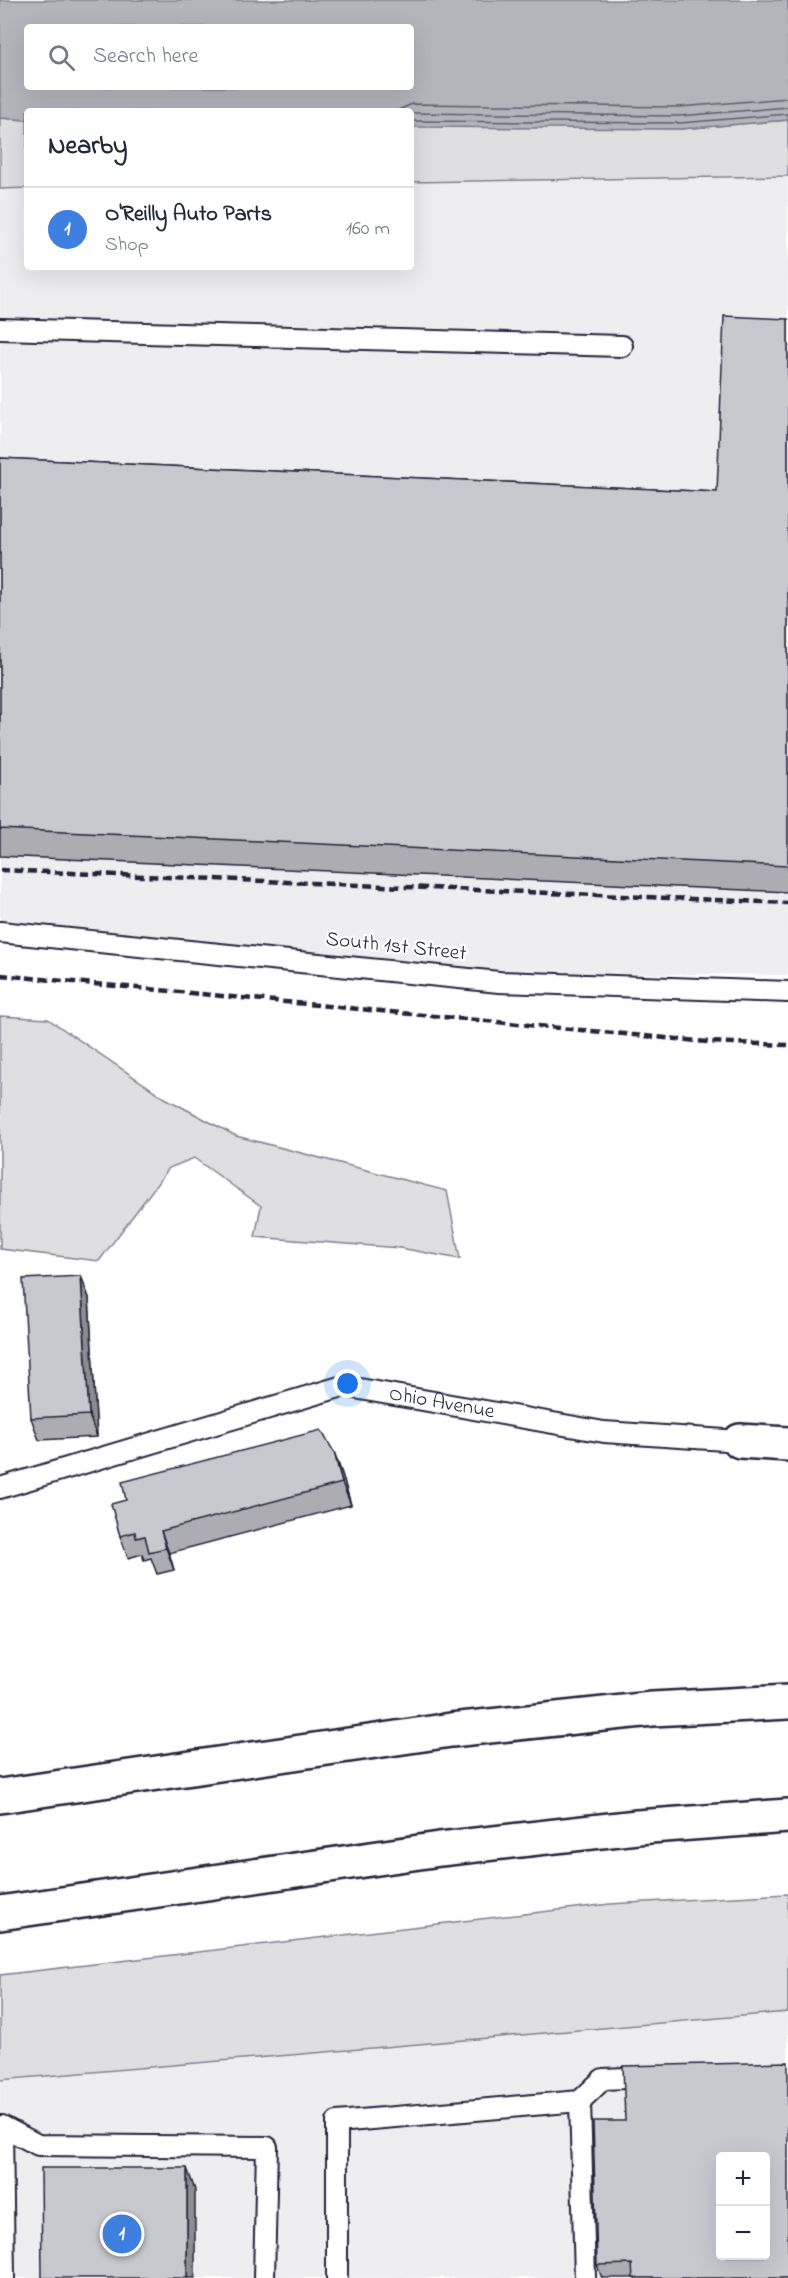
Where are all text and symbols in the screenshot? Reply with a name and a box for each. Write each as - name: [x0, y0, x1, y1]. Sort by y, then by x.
- search box: [24, 24, 414, 90]
- icon: search: [45, 41, 78, 74]
- text: Search here: [93, 41, 198, 73]
- text: Nearby: [48, 128, 127, 166]
- text: O'Reilly Auto Parts: [105, 199, 272, 231]
- text: 1: [64, 215, 71, 244]
- text: 160 m: [346, 215, 390, 244]
- text: Shop: [105, 231, 149, 260]
- street label: South 1st Street: [324, 925, 468, 969]
- your location: [333, 1369, 362, 1398]
- street label: Ohio Avenue: [387, 1379, 497, 1428]
- map controls: [716, 2152, 770, 2260]
- button: +: [716, 2152, 770, 2206]
- button: −: [716, 2206, 770, 2260]
- pin: 1: [102, 2212, 142, 2256]

